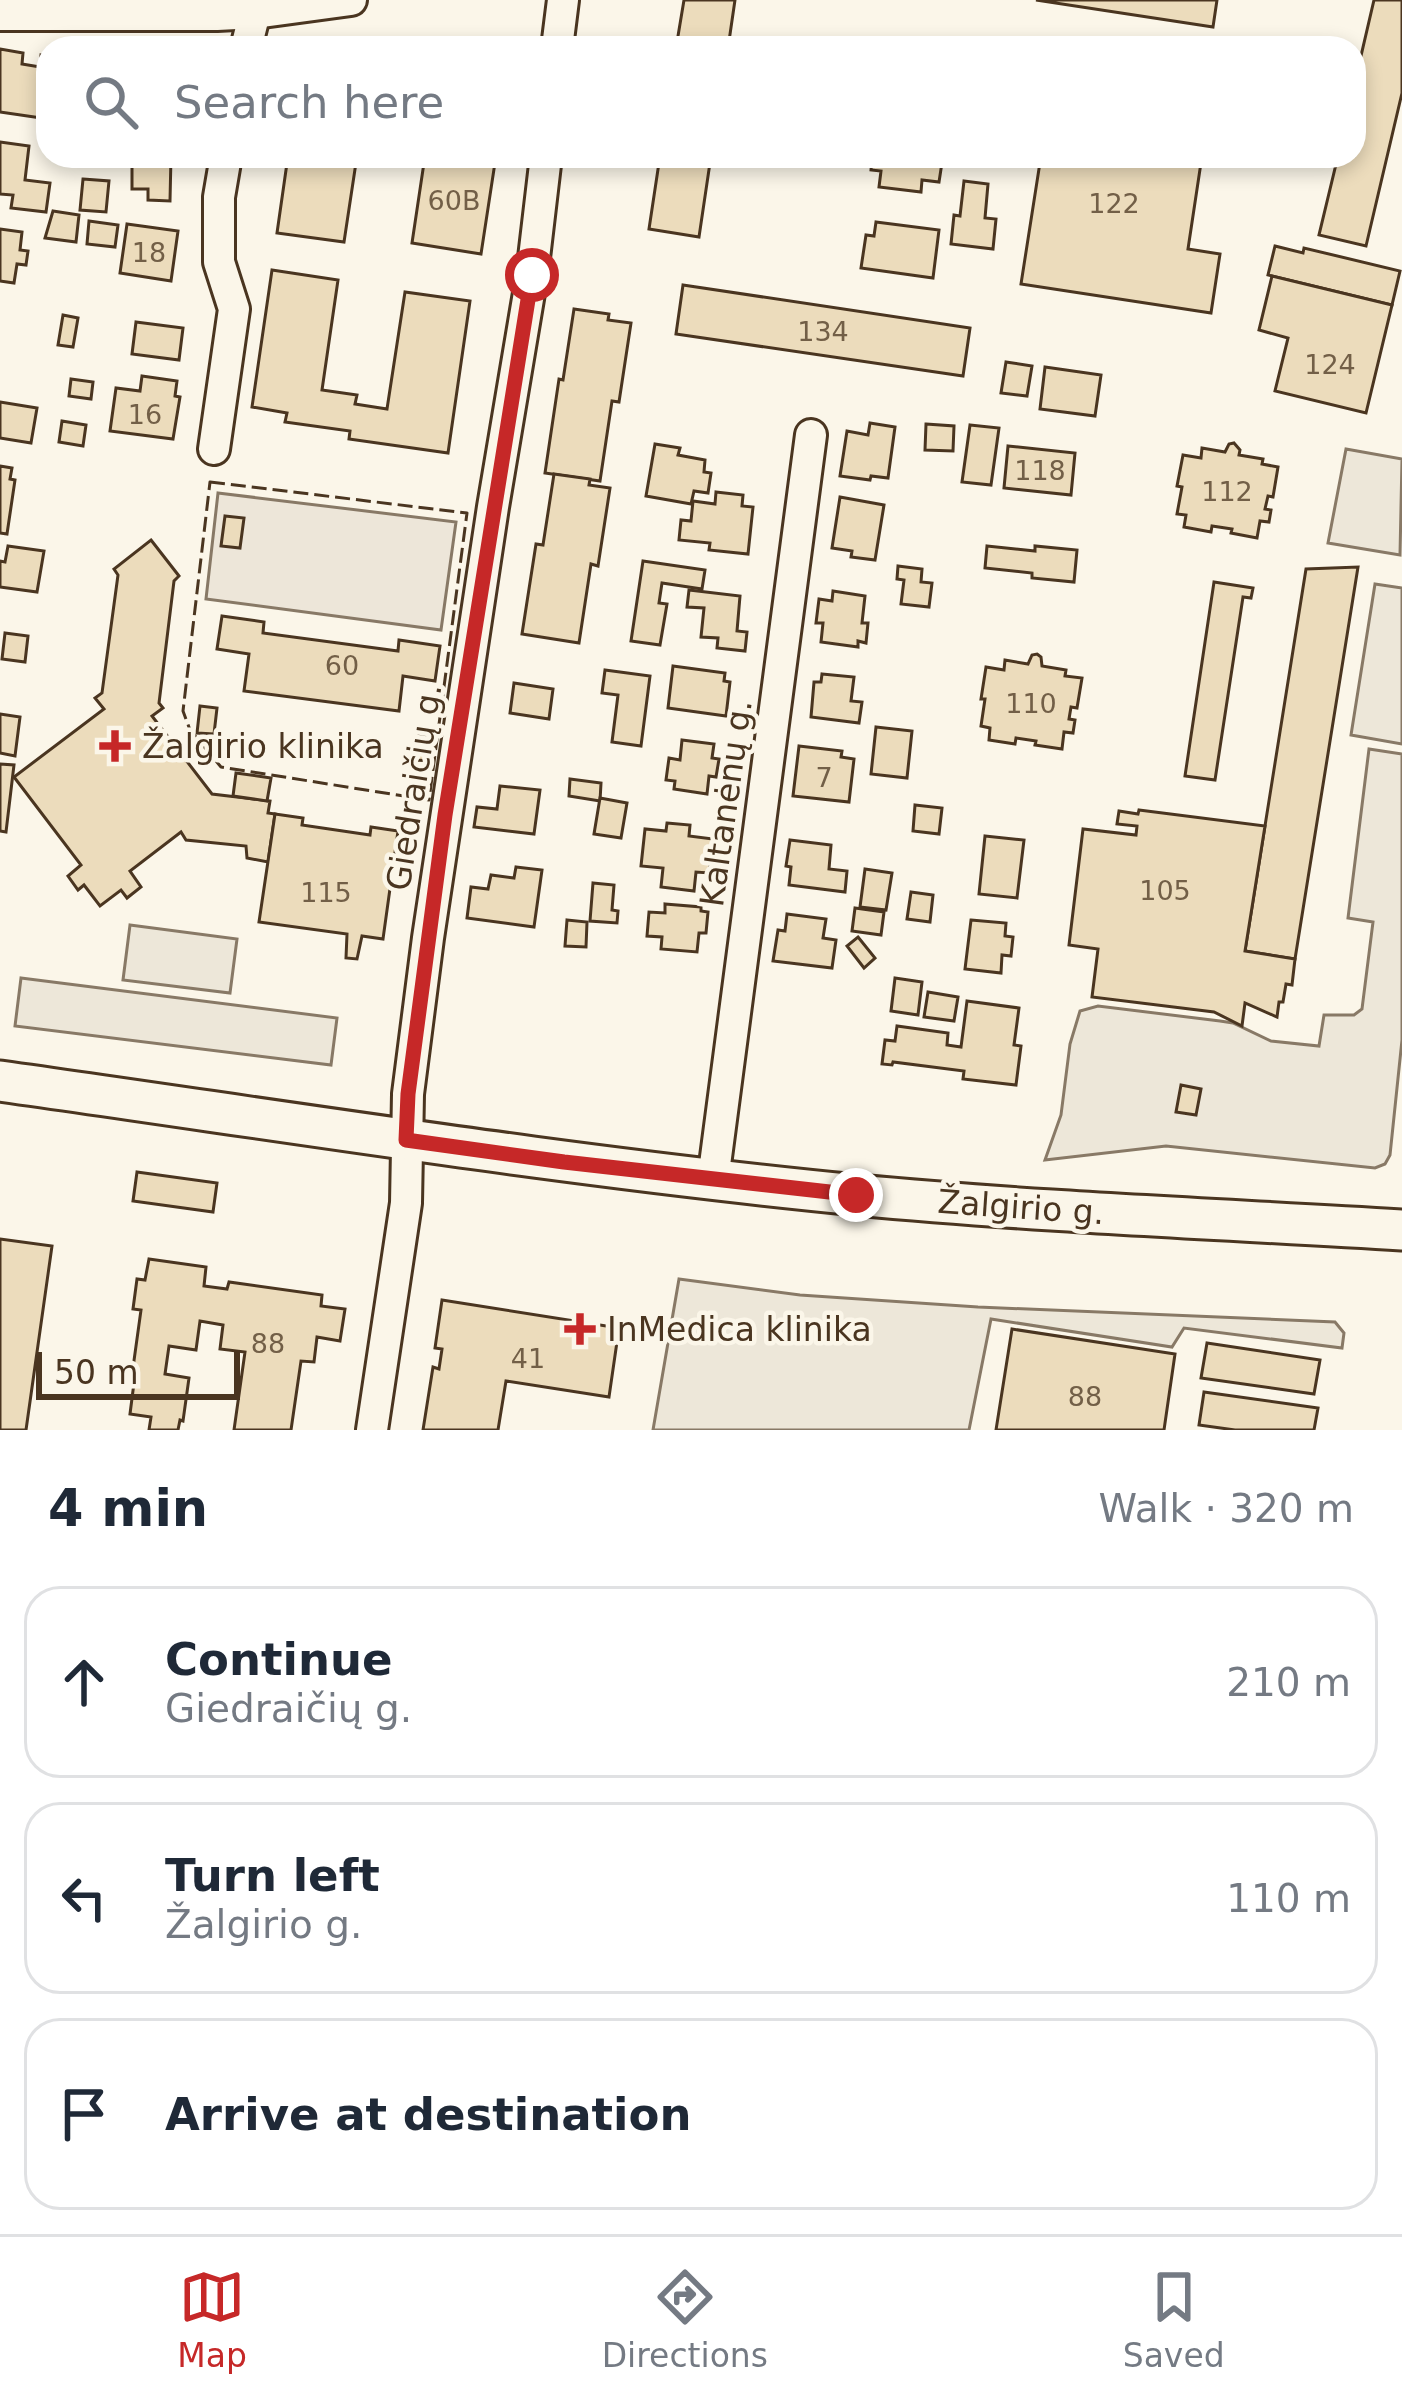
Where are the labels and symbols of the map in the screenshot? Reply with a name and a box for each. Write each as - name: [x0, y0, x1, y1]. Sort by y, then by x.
- house number: 60B: [428, 185, 480, 216]
- house number: 122: [1088, 188, 1140, 219]
- house number: 18: [132, 237, 166, 268]
- route start: [505, 248, 559, 302]
- house number: 134: [797, 316, 849, 347]
- house number: 124: [1304, 349, 1356, 380]
- house number: 16: [128, 399, 162, 430]
- house number: 118: [1014, 455, 1066, 486]
- house number: 112: [1201, 476, 1253, 507]
- house number: 60: [325, 650, 359, 681]
- street label: Giedraičių g.: [378, 681, 450, 893]
- house number: 110: [1005, 688, 1057, 719]
- street label: Kaltanėnų g.: [692, 697, 760, 909]
- place label: Žalgirio klinika: [142, 726, 384, 766]
- marker: Žalgirio klinika: [99, 730, 131, 762]
- house number: 7: [815, 762, 833, 793]
- house number: 105: [1139, 875, 1191, 906]
- house number: 115: [300, 877, 352, 908]
- route end: [829, 1168, 883, 1222]
- street label: Žalgirio g.: [936, 1181, 1106, 1232]
- place label: InMedica klinika: [607, 1310, 872, 1349]
- marker: InMedica klinika: [564, 1313, 596, 1345]
- house number: 88: [251, 1328, 285, 1359]
- house number: 41: [511, 1343, 545, 1374]
- scale bar: [36, 1346, 240, 1399]
- house number: 88: [1068, 1381, 1102, 1412]

